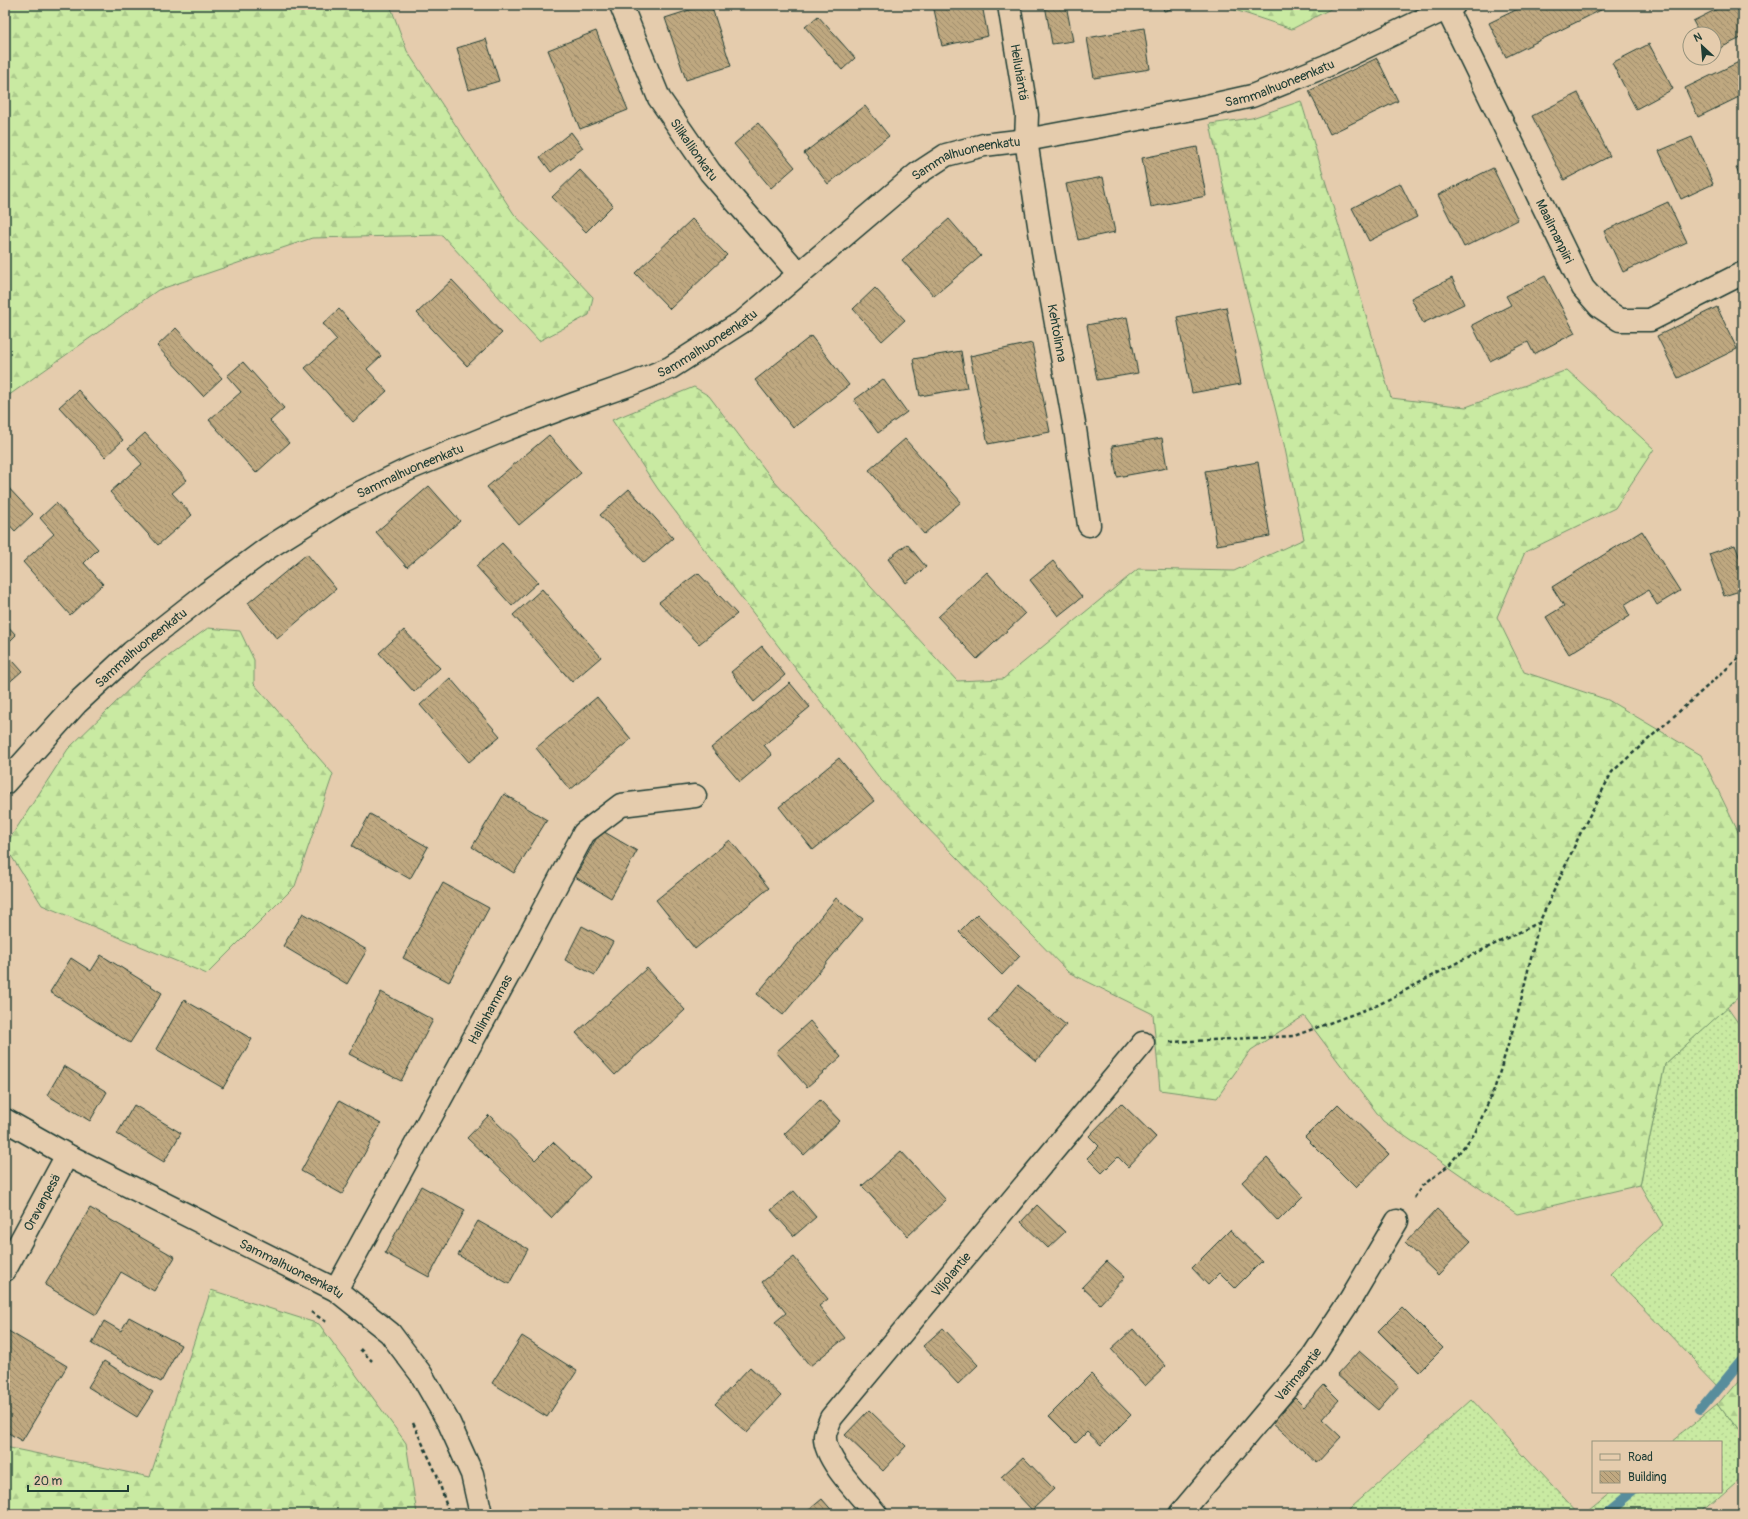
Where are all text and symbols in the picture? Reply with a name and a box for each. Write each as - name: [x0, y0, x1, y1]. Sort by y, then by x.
- north arrow: [1682, 26, 1722, 66]
- text: N: [1692, 30, 1705, 45]
- street label: Heiluhäntä: [1006, 43, 1032, 102]
- street label: Sammalhuoneenkatu: [1224, 56, 1337, 111]
- street label: Silikallionkatu: [667, 116, 721, 185]
- street label: Sammalhuoneenkatu: [909, 134, 1021, 184]
- street label: Maailmanpiiri: [1532, 197, 1577, 266]
- street label: Kehtolinna: [1044, 303, 1070, 363]
- street label: Sammalhuoneenkatu: [655, 306, 761, 381]
- street label: Sammalhuoneenkatu: [354, 441, 466, 502]
- street label: Sammalhuoneenkatu: [92, 605, 190, 692]
- street label: Hallinhammas: [465, 972, 516, 1047]
- street label: Oravanpesä: [21, 1171, 64, 1234]
- street label: Sammalhuoneenkatu: [236, 1236, 347, 1302]
- street label: Viljolantie: [928, 1249, 975, 1300]
- street label: Varimaantie: [1272, 1344, 1326, 1405]
- legend: [1592, 1441, 1722, 1493]
- text: Road: [1628, 1450, 1653, 1465]
- scale bar: [28, 1467, 128, 1493]
- text: Building: [1628, 1470, 1667, 1485]
- text: 20 m: [34, 1474, 63, 1489]

